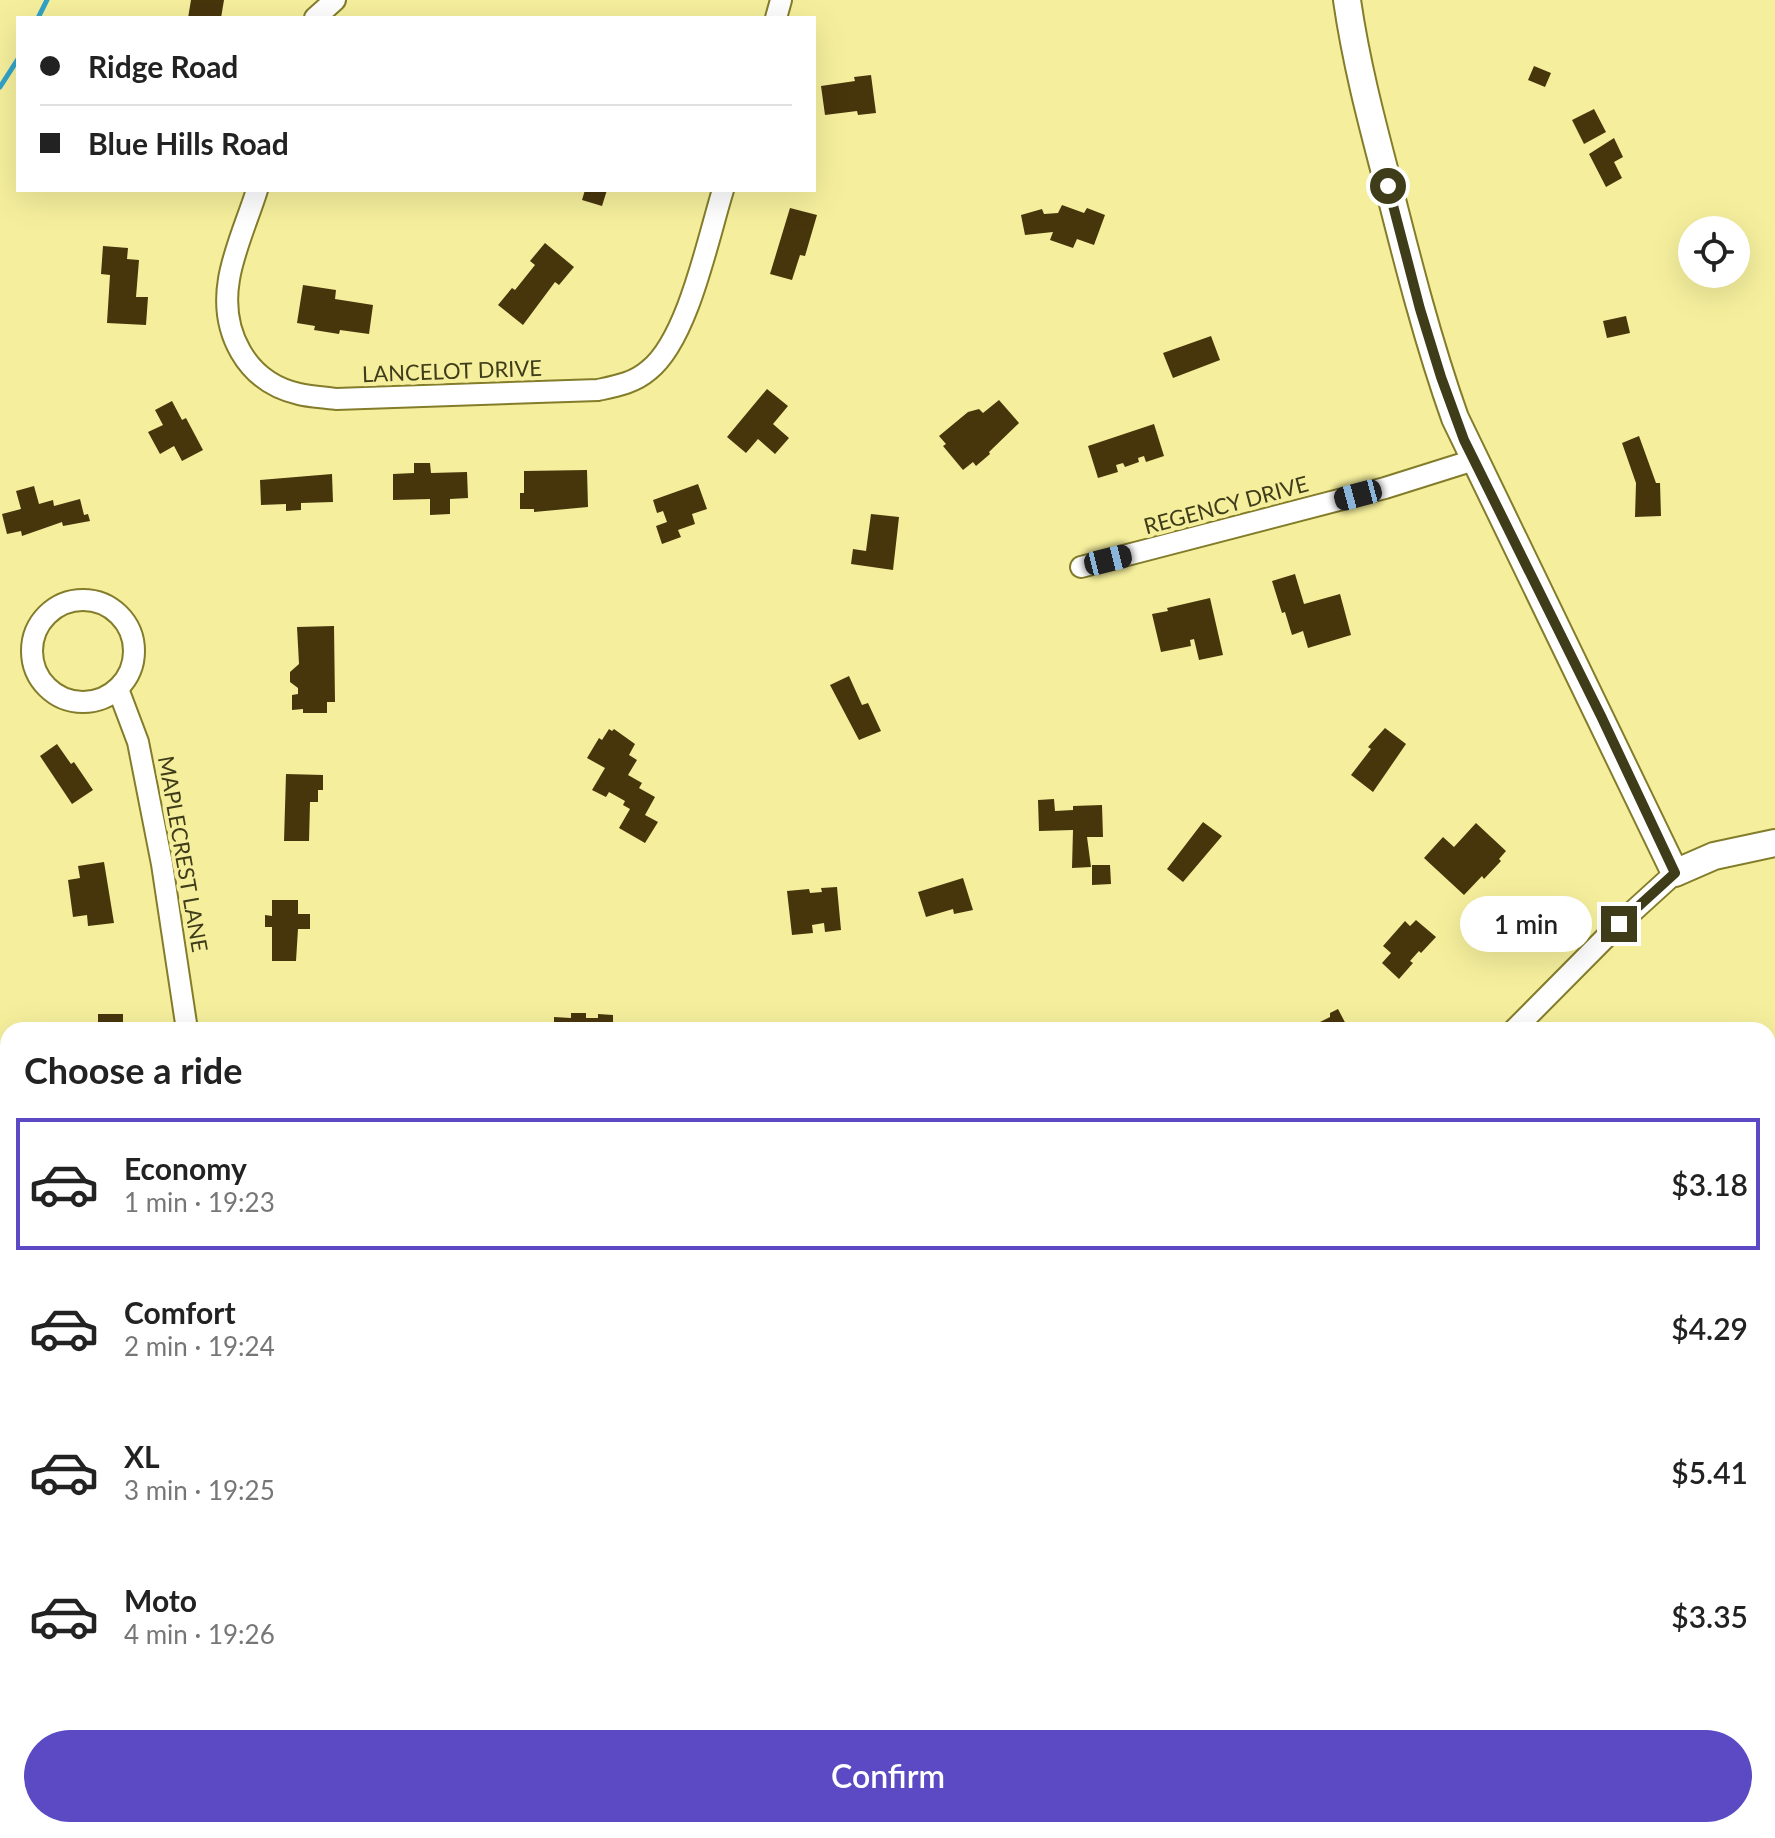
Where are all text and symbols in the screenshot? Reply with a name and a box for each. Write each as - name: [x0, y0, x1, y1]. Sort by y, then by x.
- text: Ridge Road: [88, 48, 238, 84]
- text: Blue Hills Road: [88, 125, 289, 161]
- route start: [1370, 168, 1406, 204]
- map controls: [1678, 216, 1750, 288]
- button: locate: [1678, 216, 1750, 288]
- street label: LANCELOT DRIVE: [362, 354, 542, 387]
- street label: REGENCY DRIVE: [1141, 470, 1311, 539]
- car: [1332, 477, 1384, 513]
- car: [1082, 543, 1134, 577]
- street label: MAPLECREST LANE: [153, 754, 214, 954]
- callout: 1 min: [1459, 896, 1591, 952]
- route end: [1601, 906, 1637, 942]
- text: 1 min: [1494, 908, 1558, 940]
- text: Choose a ride: [24, 1048, 243, 1092]
- icon: car: [28, 1148, 100, 1220]
- text: Economy: [124, 1150, 247, 1186]
- text: $3.18: [1671, 1166, 1748, 1202]
- text: 1 min · 19:23: [124, 1186, 275, 1218]
- icon: car: [28, 1292, 100, 1364]
- text: Comfort: [124, 1294, 236, 1330]
- text: $4.29: [1671, 1310, 1748, 1346]
- text: 2 min · 19:24: [124, 1330, 275, 1362]
- icon: car: [28, 1436, 100, 1508]
- text: XL: [124, 1438, 160, 1474]
- text: $5.41: [1671, 1454, 1748, 1490]
- text: 3 min · 19:25: [124, 1474, 275, 1506]
- icon: car: [28, 1580, 100, 1652]
- text: Moto: [124, 1582, 197, 1618]
- text: $3.35: [1671, 1598, 1748, 1634]
- text: 4 min · 19:26: [124, 1618, 275, 1650]
- button: Confirm: [24, 1730, 1752, 1822]

